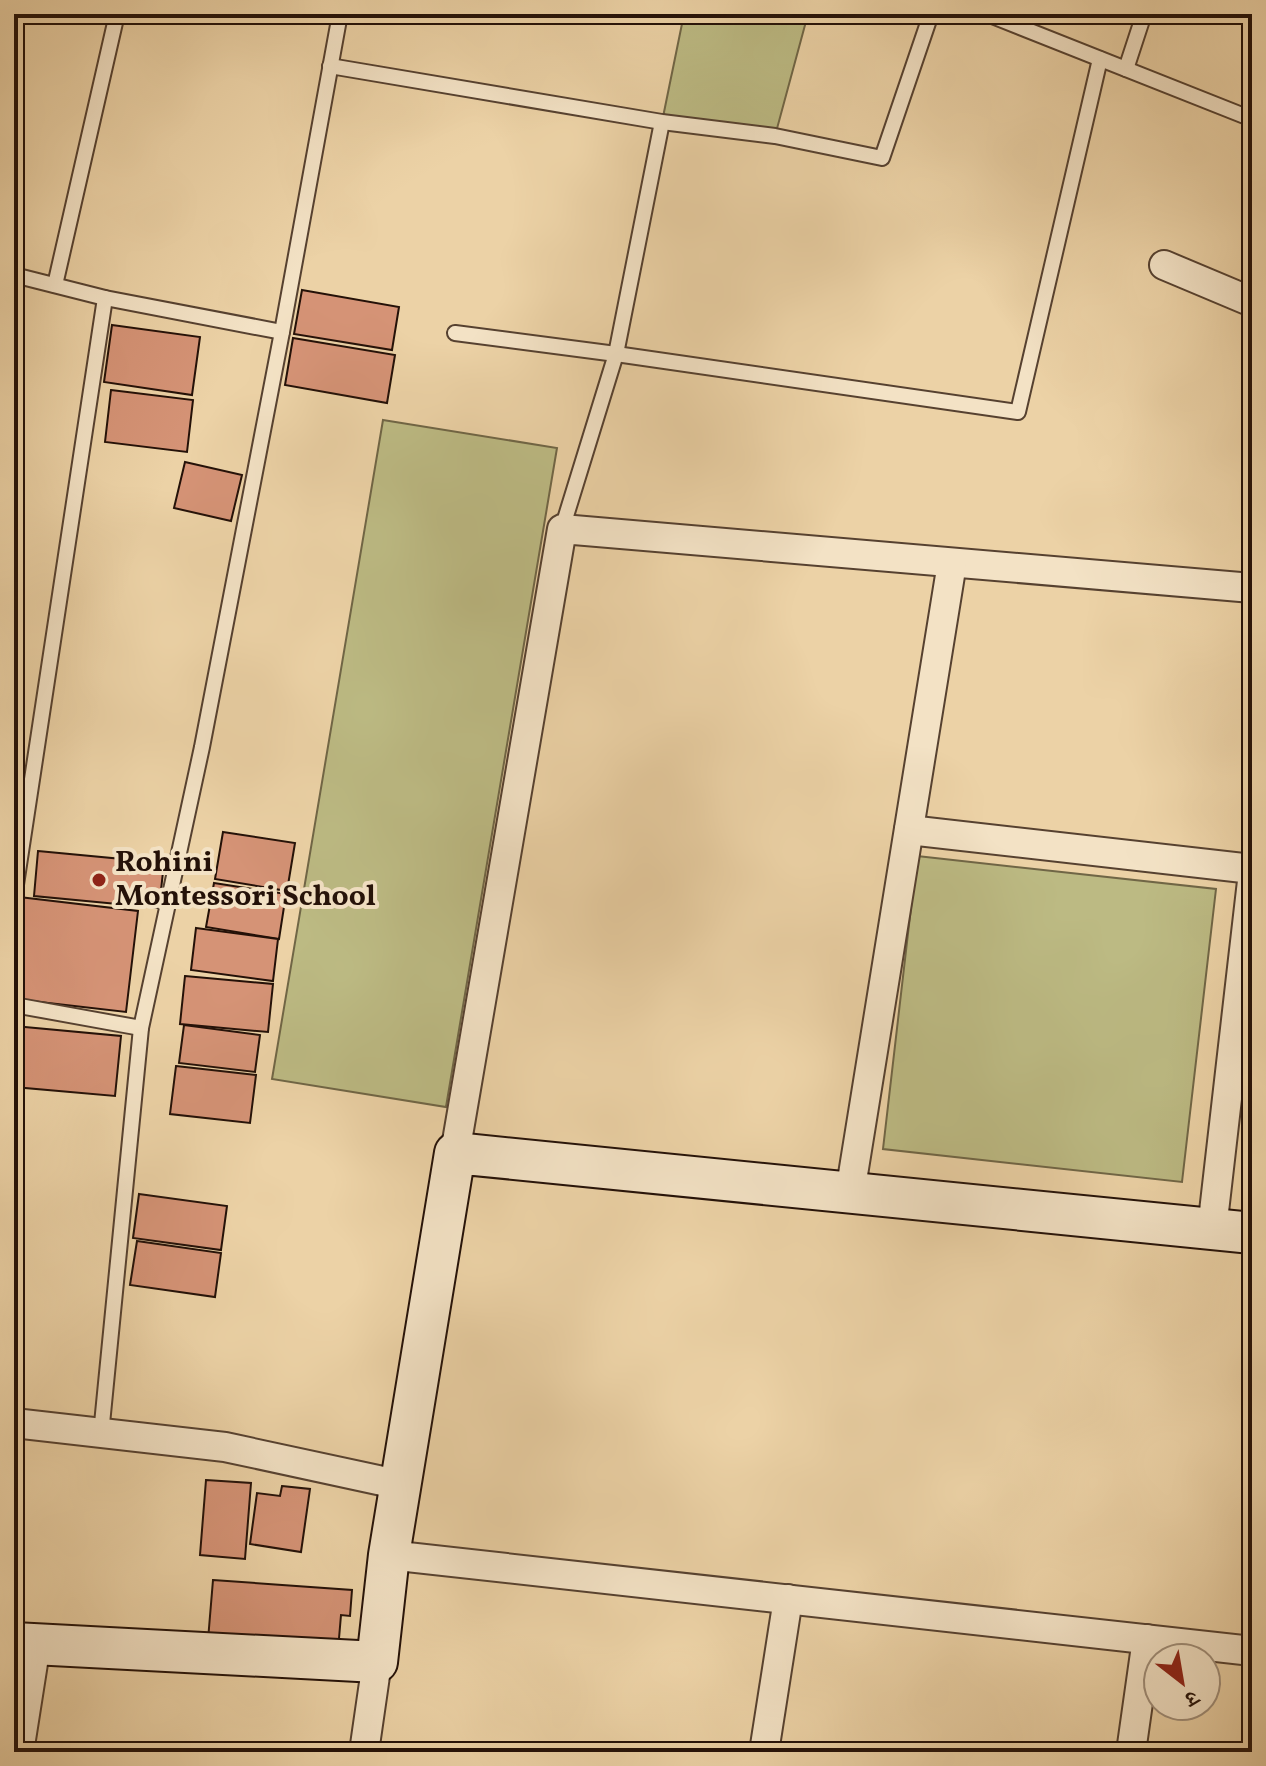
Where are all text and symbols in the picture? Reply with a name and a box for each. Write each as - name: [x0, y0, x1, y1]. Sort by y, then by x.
- place label: Rohini Montessori School: [115, 842, 376, 918]
- marker: Rohini Montessori School: [90, 871, 108, 889]
- north arrow: [1142, 1642, 1222, 1722]
- text: उ: [1177, 1680, 1206, 1714]

